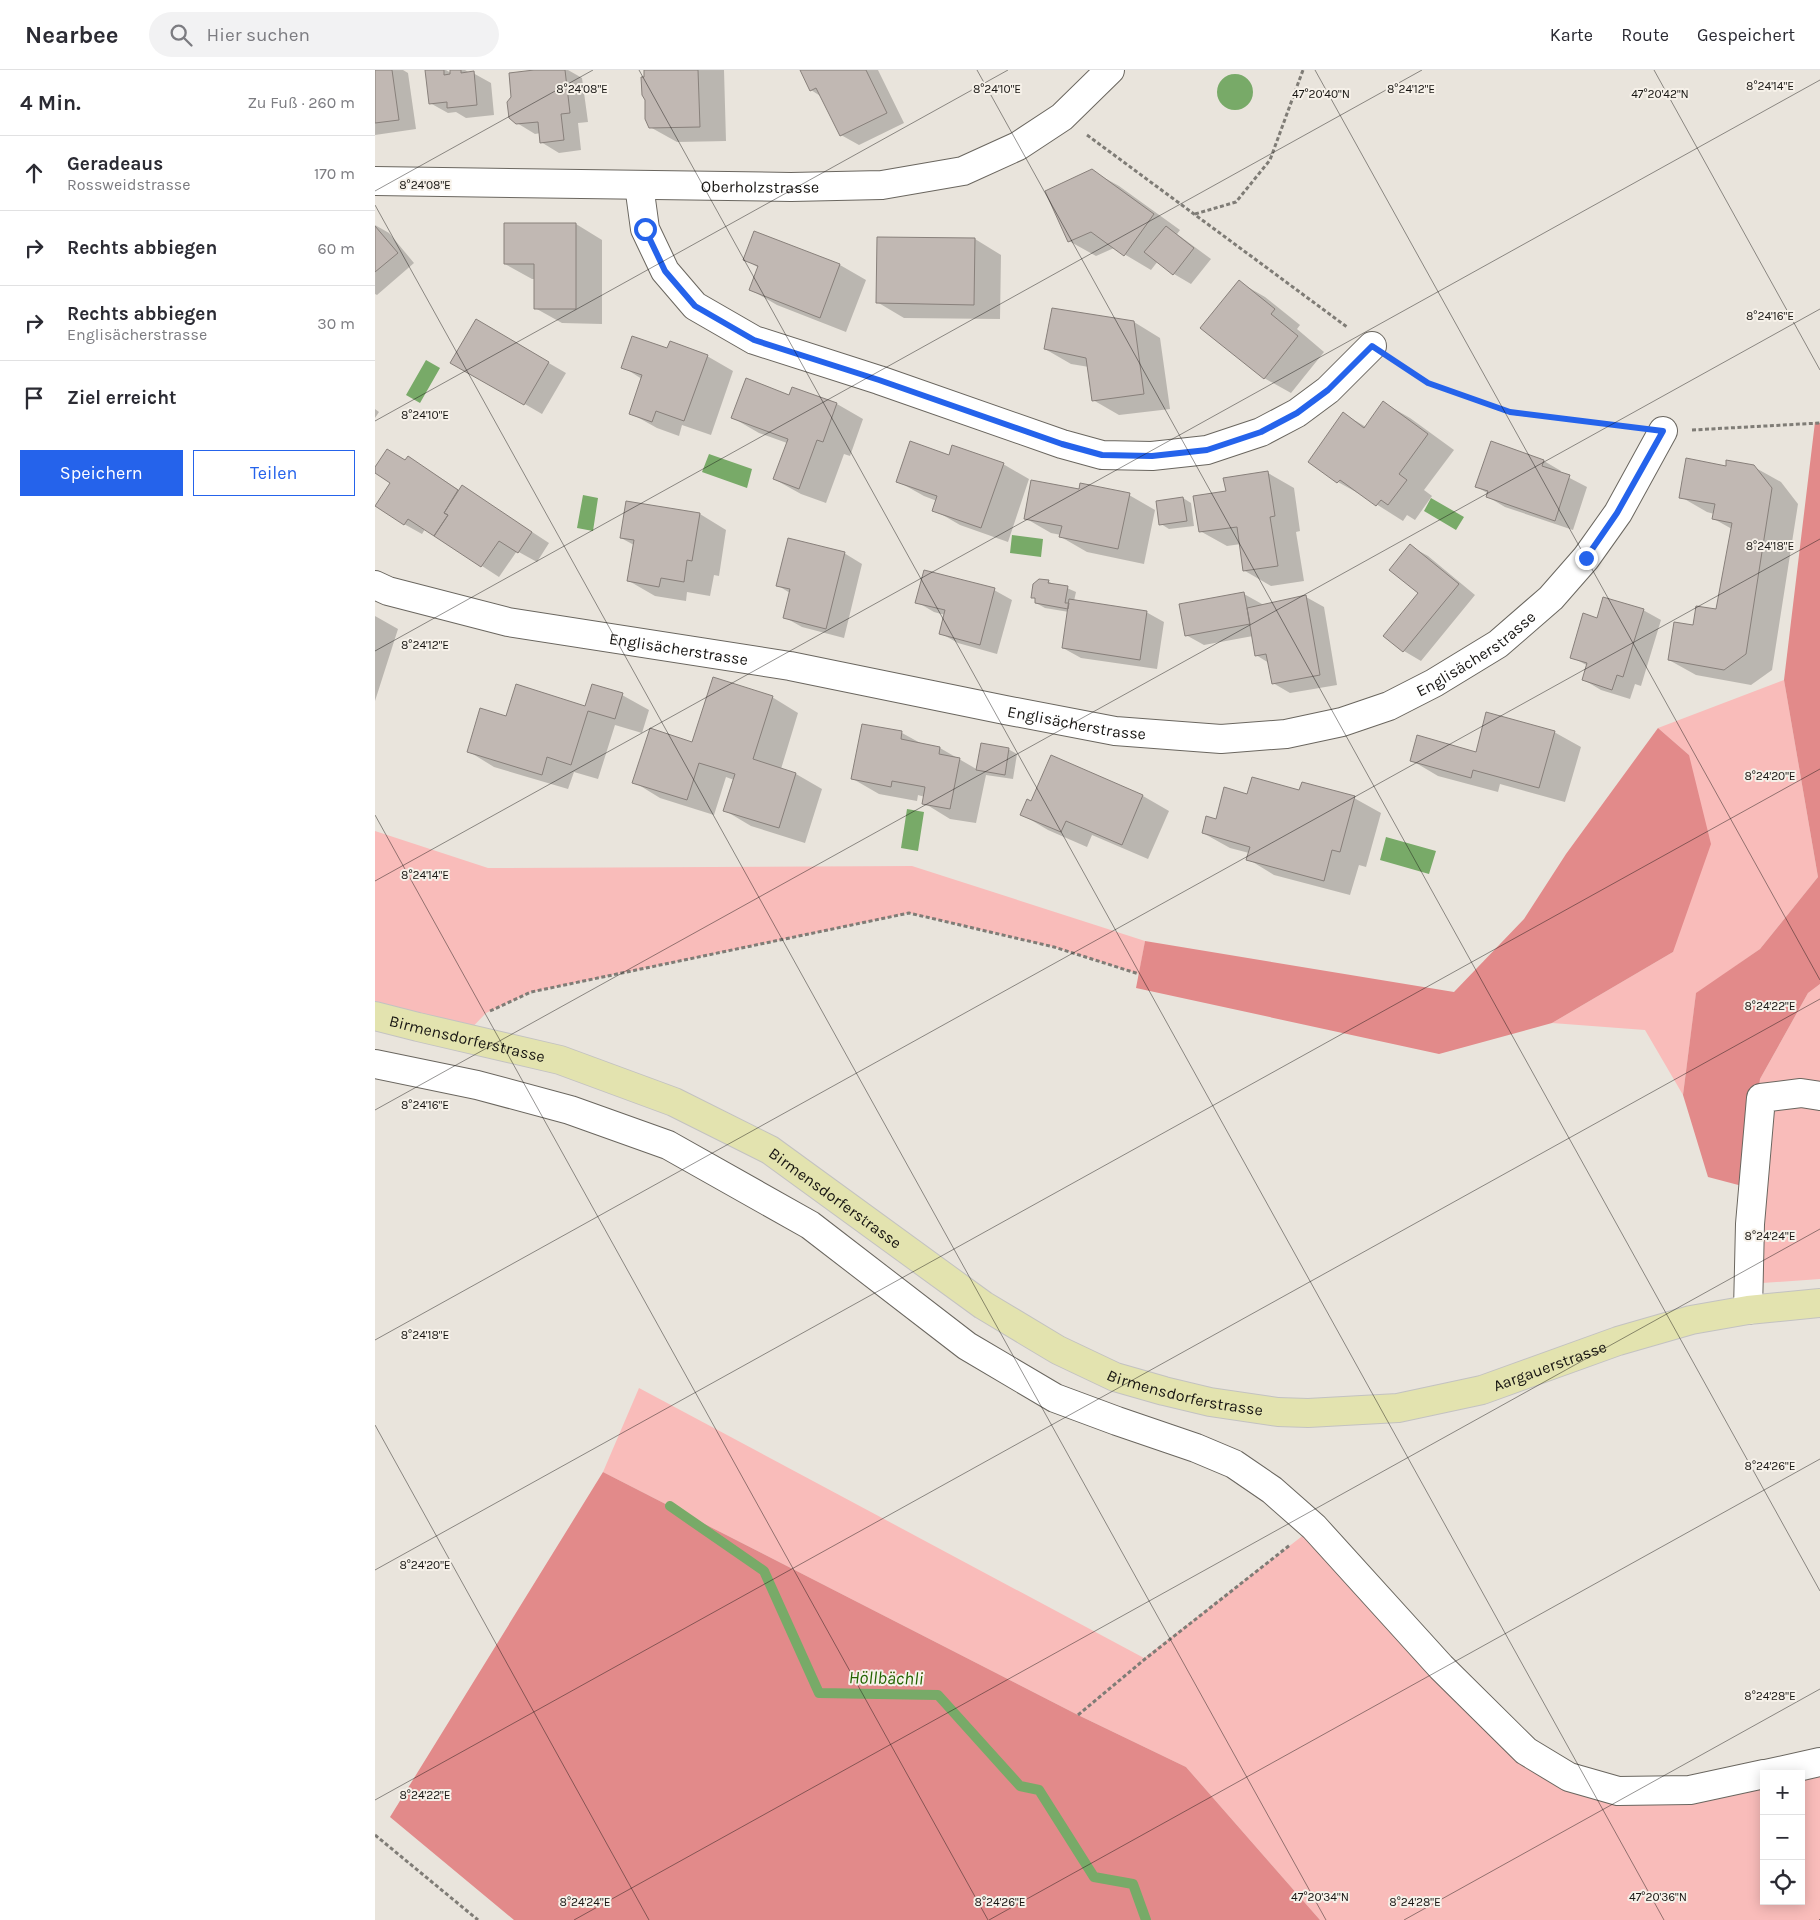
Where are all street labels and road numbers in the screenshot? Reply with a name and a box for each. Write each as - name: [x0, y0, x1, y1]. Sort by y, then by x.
- street label: Oberholzstrasse: [701, 177, 819, 197]
- street label: Englisächerstrasse: [1413, 607, 1539, 701]
- street label: Englisächerstrasse: [608, 629, 749, 669]
- street label: Englisächerstrasse: [1006, 702, 1147, 743]
- street label: Birmensdorferstrasse: [387, 1011, 547, 1066]
- street label: Birmensdorferstrasse: [765, 1143, 905, 1253]
- street label: Aargauerstrasse: [1491, 1337, 1609, 1395]
- street label: Birmensdorferstrasse: [1104, 1366, 1264, 1420]

